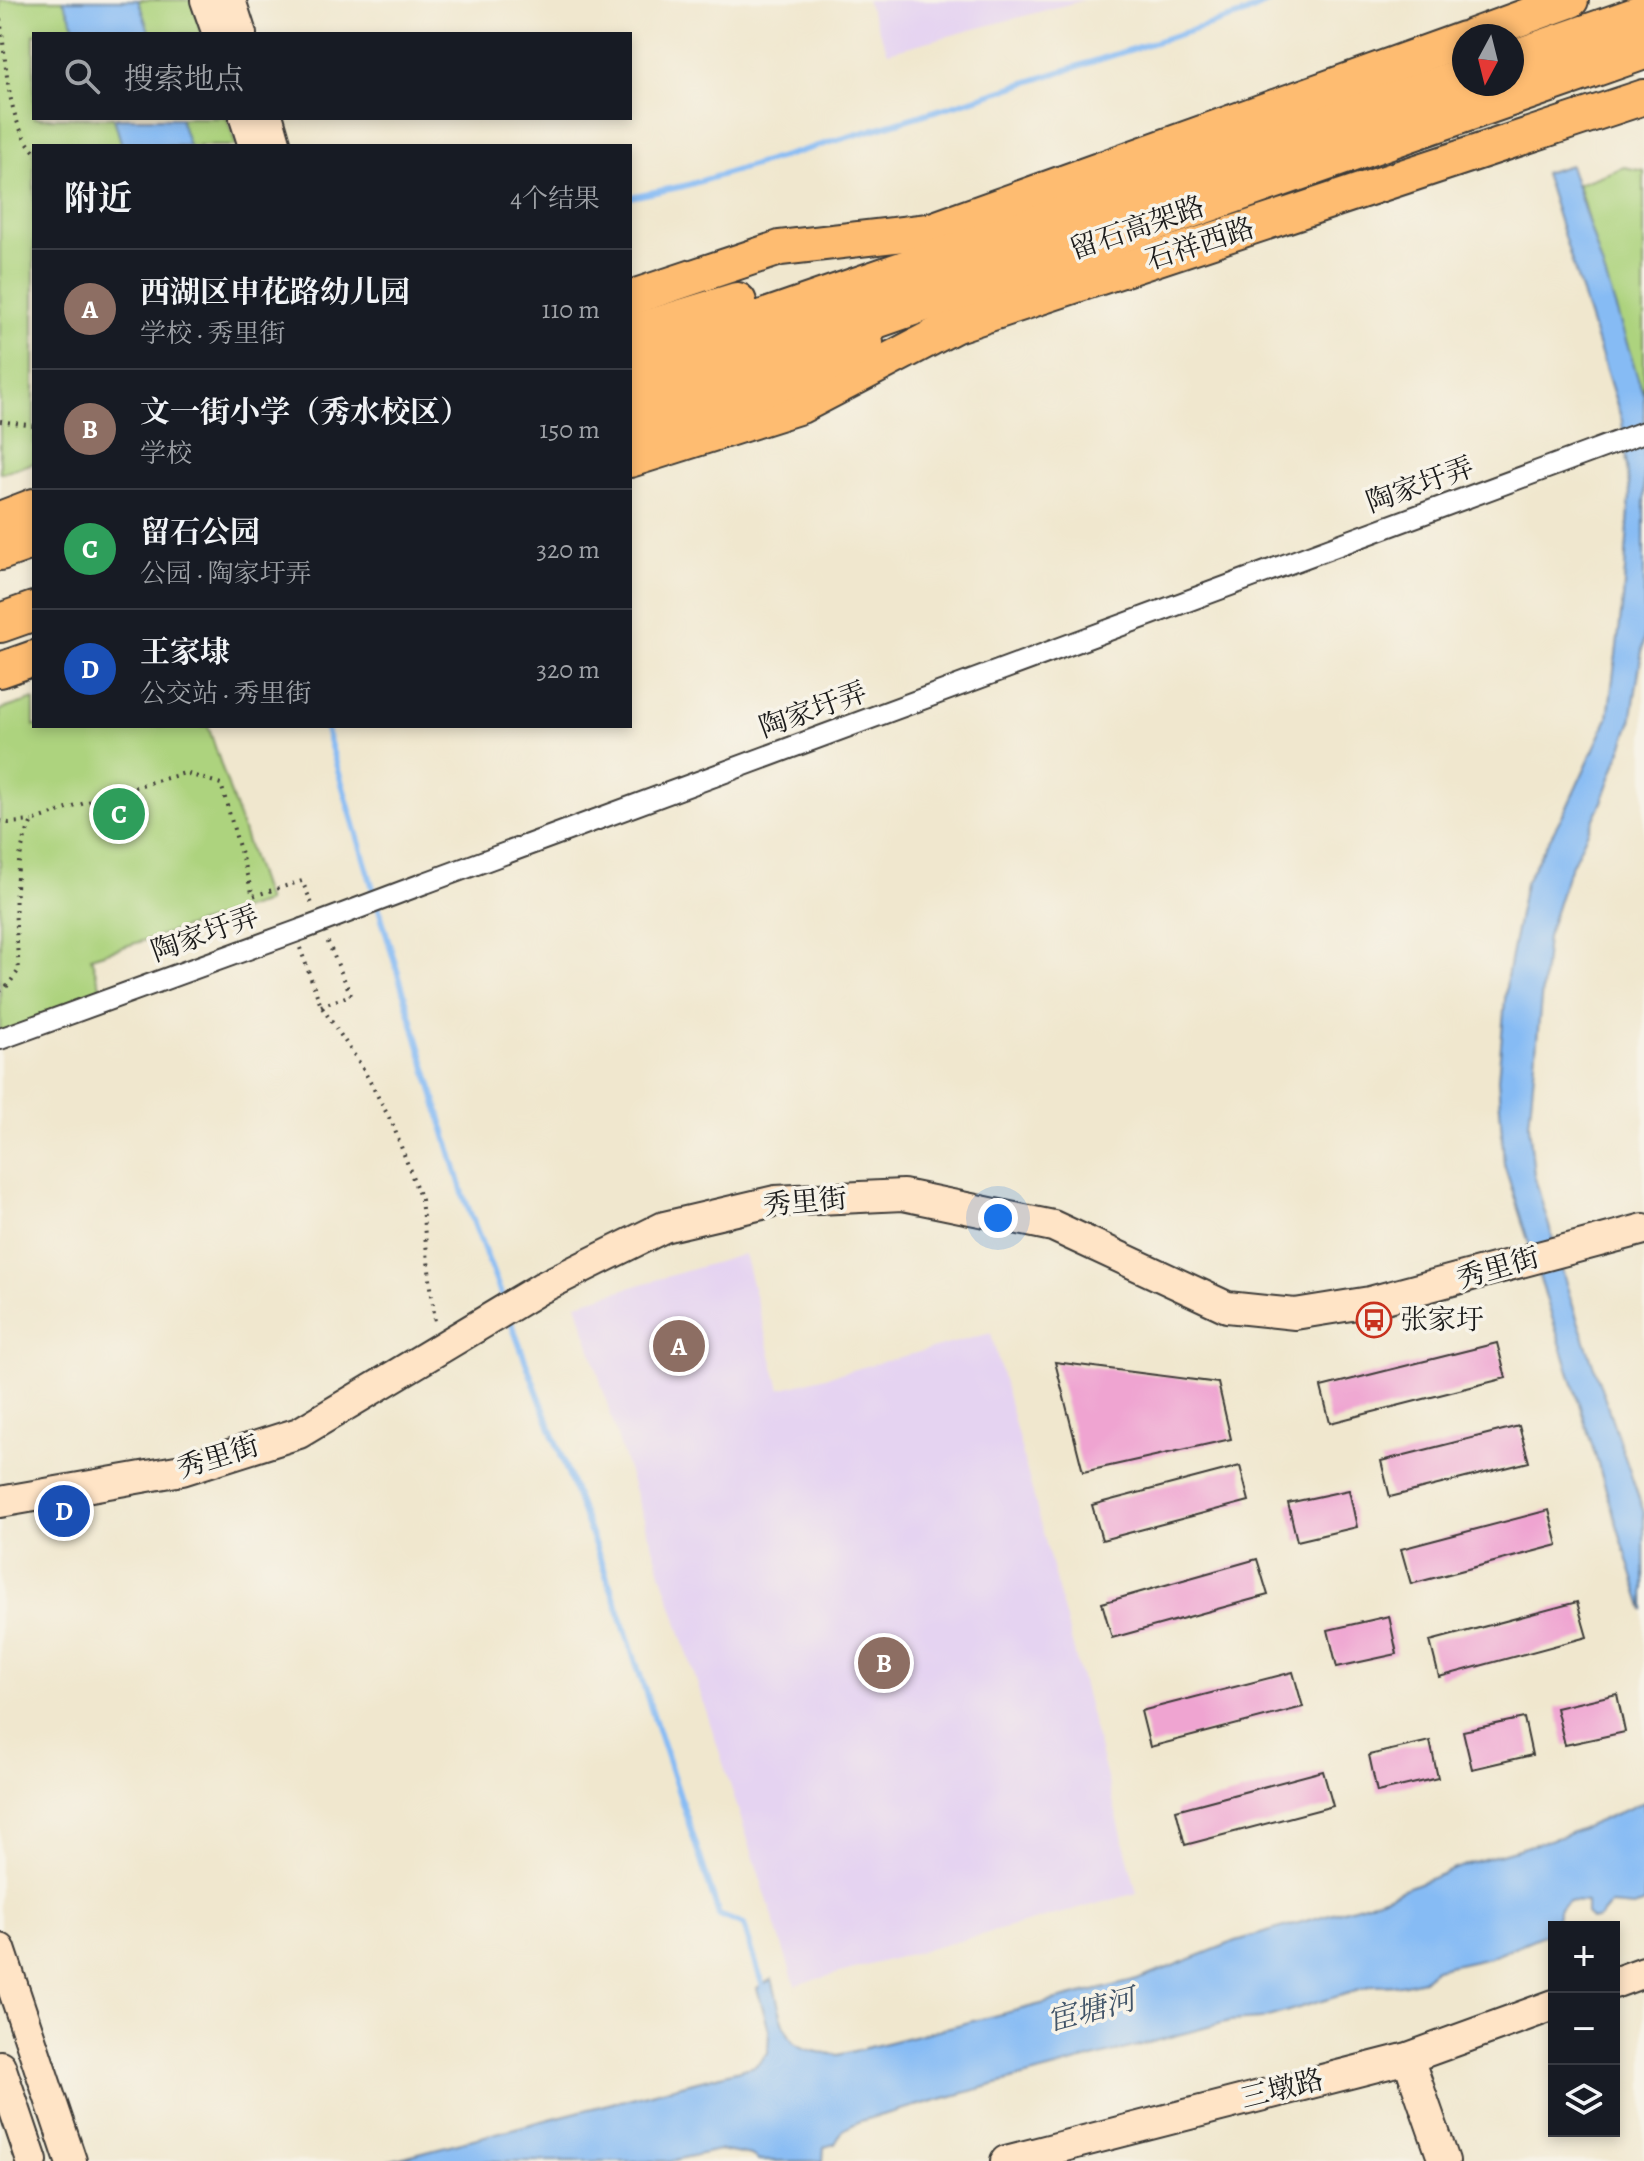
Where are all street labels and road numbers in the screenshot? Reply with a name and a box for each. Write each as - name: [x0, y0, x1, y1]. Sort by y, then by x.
- street label: 留石高架路: [1065, 187, 1209, 269]
- street label: 石祥西路: [1141, 209, 1259, 279]
- street label: 陶家圩弄: [1361, 448, 1479, 522]
- street label: 陶家圩弄: [754, 673, 872, 747]
- street label: 陶家圩弄: [146, 897, 264, 971]
- street label: 秀里街: [761, 1179, 849, 1225]
- street label: 秀里街: [1452, 1238, 1544, 1298]
- street label: 秀里街: [172, 1427, 264, 1487]
- street label: 三墩路: [1237, 2060, 1327, 2118]

